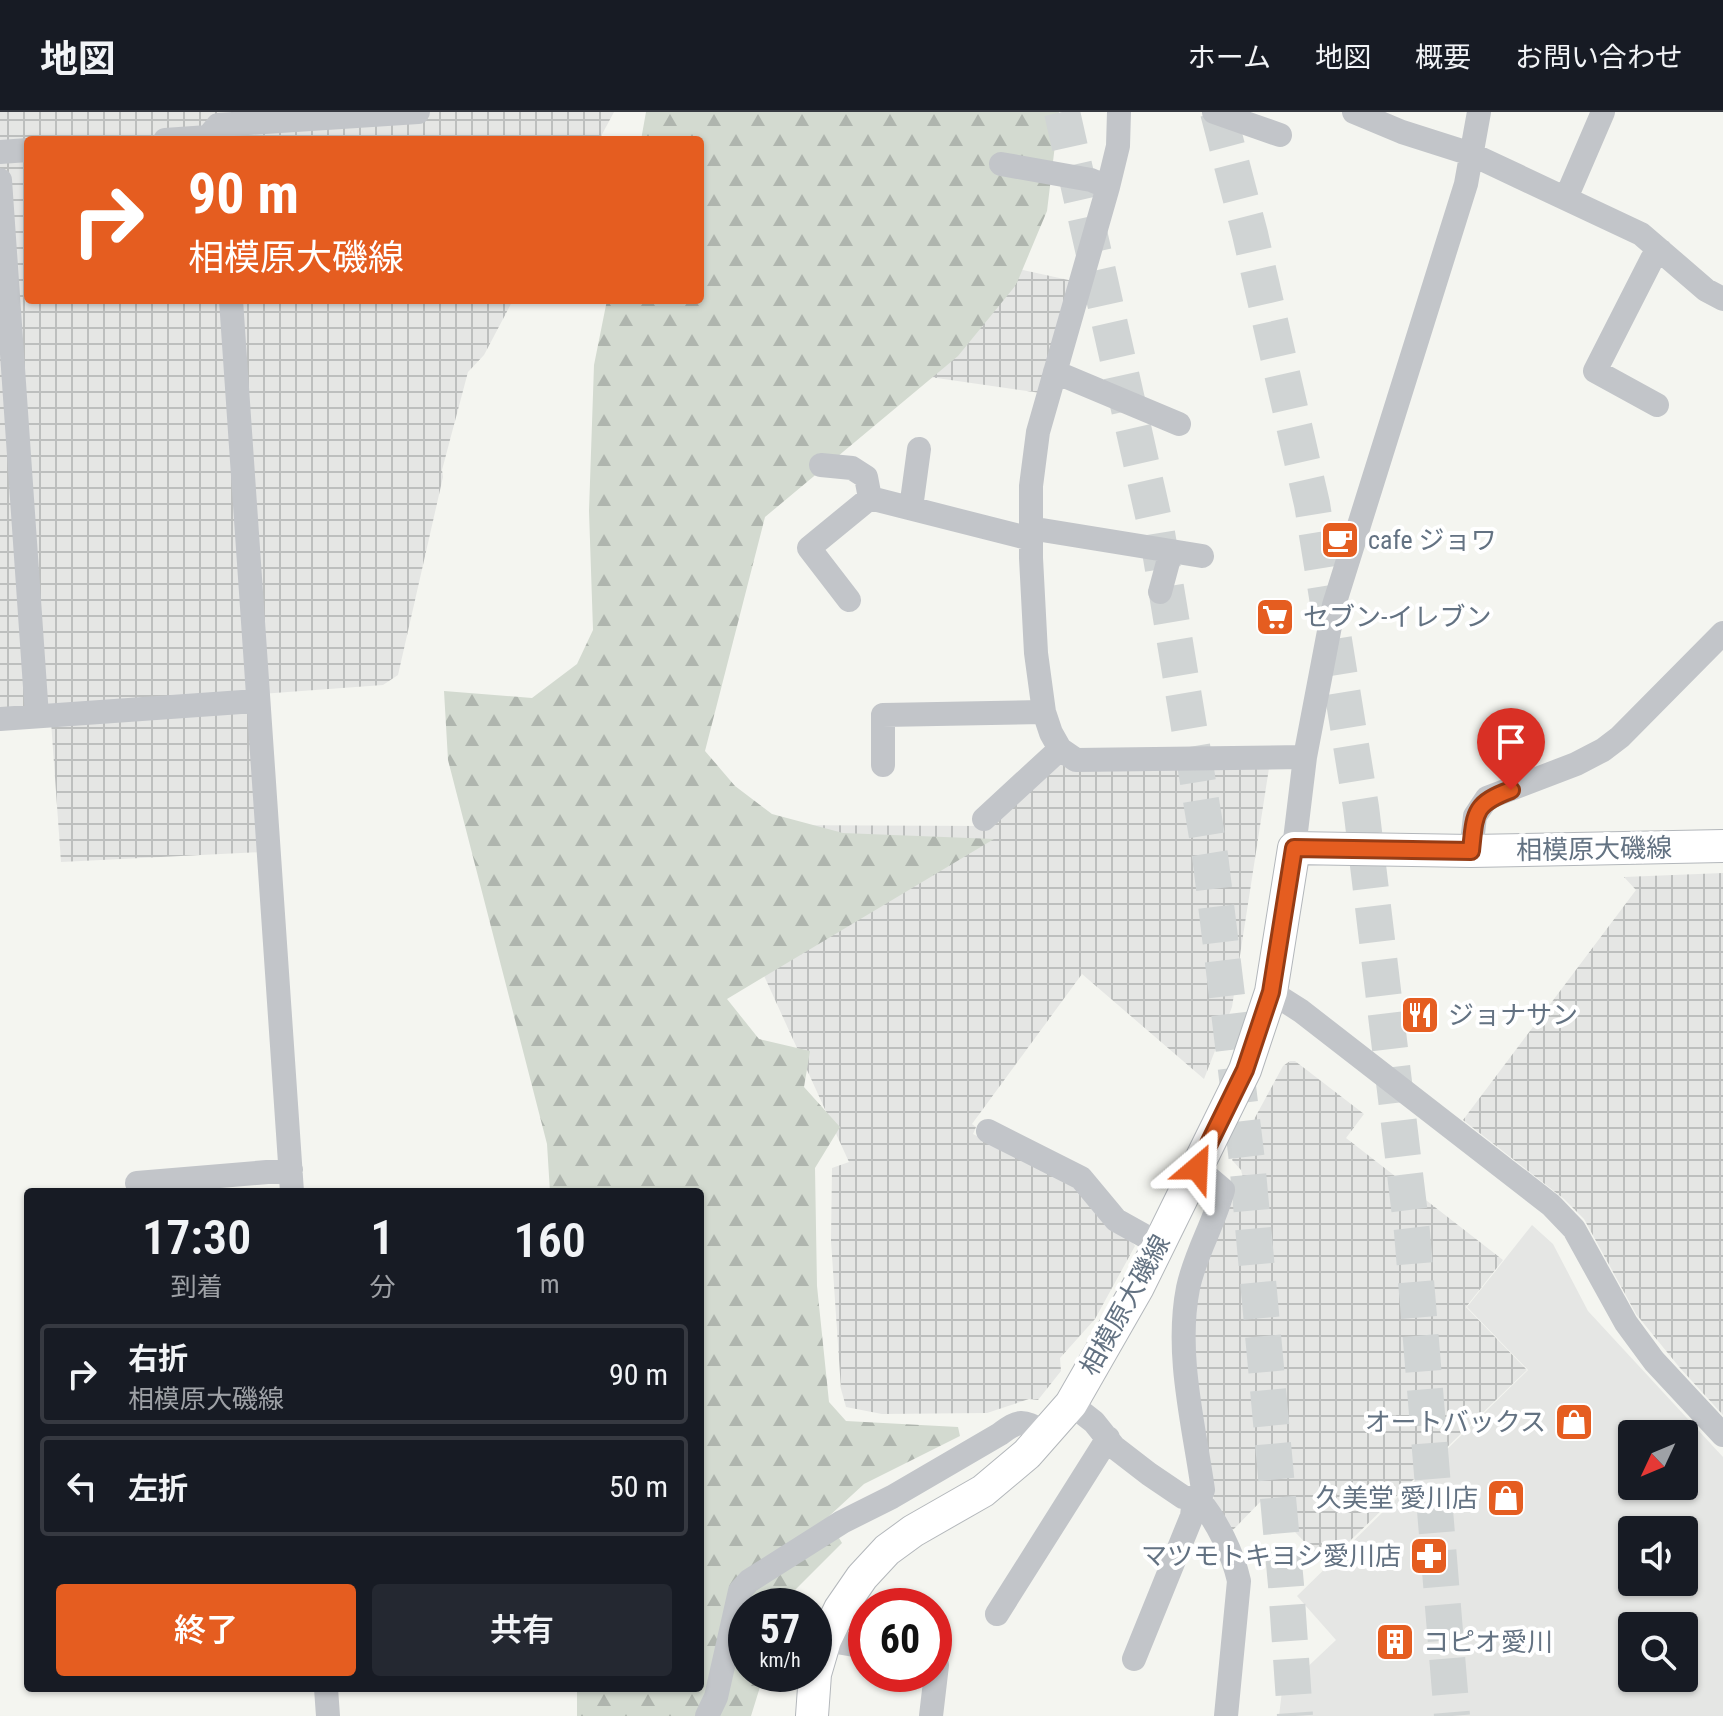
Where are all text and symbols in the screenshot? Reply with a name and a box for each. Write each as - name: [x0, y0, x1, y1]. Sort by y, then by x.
- text: 地図: [40, 37, 116, 81]
- text: ホーム: [1188, 41, 1271, 74]
- text: 地図: [1315, 41, 1371, 74]
- text: 概要: [1415, 41, 1471, 74]
- text: お問い合わせ: [1515, 41, 1683, 74]
- text: 90 m: [188, 161, 299, 227]
- icon: right: [56, 168, 160, 272]
- text: 相模原大磯線: [188, 237, 404, 279]
- cafe icon: cafe ジョワ: [1319, 519, 1361, 561]
- place label: cafe ジョワ: [1368, 525, 1497, 555]
- supermarket icon: セブン-イレブン: [1254, 596, 1296, 638]
- place label: セブン-イレブン: [1303, 602, 1491, 632]
- pin: [1477, 708, 1545, 790]
- icon: arrive: [1489, 720, 1533, 764]
- street label: 相模原大磯線: [1516, 833, 1672, 865]
- restaurant icon: ジョナサン: [1399, 994, 1441, 1036]
- place label: ジョナサン: [1448, 1000, 1578, 1030]
- position arrow: [1155, 1126, 1239, 1210]
- text: 17:30: [142, 1209, 251, 1266]
- text: 1: [370, 1209, 394, 1266]
- text: 160: [514, 1212, 586, 1269]
- street label: 相模原大磯線: [1074, 1230, 1176, 1380]
- text: m: [540, 1269, 560, 1299]
- text: 到着: [171, 1272, 223, 1302]
- text: 分: [369, 1272, 395, 1302]
- text: 右折: [128, 1341, 188, 1376]
- icon: right: [60, 1352, 104, 1396]
- text: 90 m: [609, 1357, 668, 1392]
- text: 相模原大磯線: [128, 1384, 284, 1414]
- shop icon: オートバックス: [1553, 1401, 1595, 1443]
- place label: オートバックス: [1365, 1407, 1546, 1437]
- north arrow: [1618, 1420, 1698, 1500]
- map controls: [1618, 1420, 1698, 1692]
- icon: left: [60, 1464, 104, 1508]
- text: 50 m: [609, 1469, 668, 1504]
- text: 左折: [128, 1471, 188, 1506]
- shop icon: 久美堂 愛川店: [1485, 1477, 1527, 1519]
- place label: 久美堂 愛川店: [1316, 1483, 1478, 1513]
- button: sound: [1618, 1516, 1698, 1596]
- pharmacy icon: マツモトキヨシ愛川店: [1408, 1535, 1450, 1577]
- place label: マツモトキヨシ愛川店: [1141, 1541, 1401, 1571]
- button: 終了: [56, 1584, 356, 1676]
- button: 共有: [372, 1584, 672, 1676]
- speed limit sign: 60: [848, 1588, 952, 1692]
- text: 57: [760, 1606, 800, 1653]
- button: search: [1618, 1612, 1698, 1692]
- building icon: コピオ愛川: [1374, 1621, 1416, 1663]
- place label: コピオ愛川: [1423, 1627, 1553, 1657]
- text: km/h: [759, 1648, 801, 1672]

